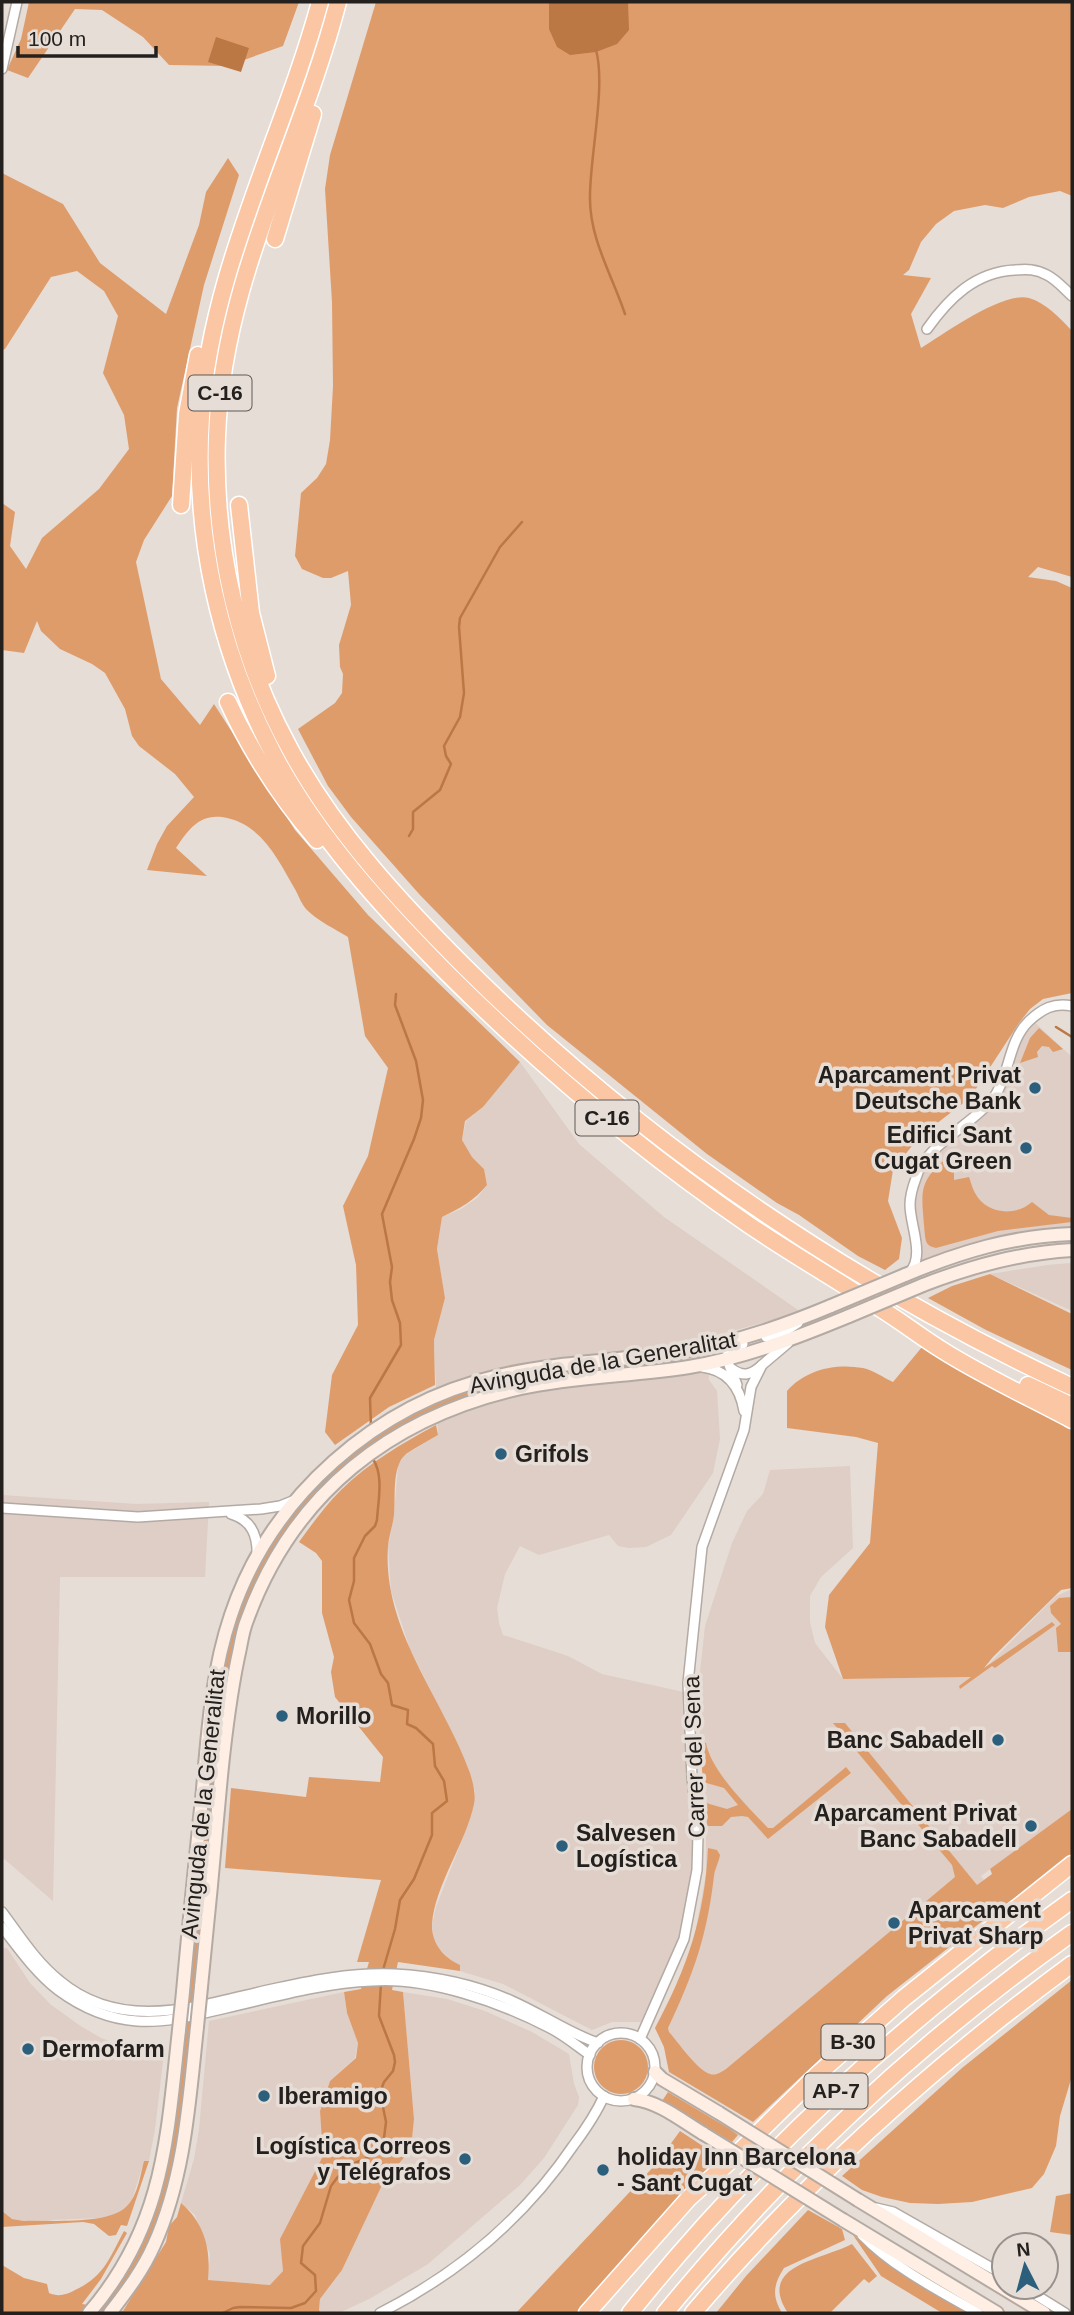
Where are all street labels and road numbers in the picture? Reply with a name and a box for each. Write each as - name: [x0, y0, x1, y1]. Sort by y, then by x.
- road number: C-16: [188, 376, 252, 410]
- road number: C-16: [576, 1100, 638, 1136]
- street label: Avinguda de la Generalitat: [467, 1326, 739, 1398]
- street label: Avinguda de la Generalitat: [176, 1667, 230, 1940]
- street label: Carrer del Sena: [678, 1675, 710, 1839]
- road number: B-30: [822, 2024, 884, 2060]
- road number: AP-7: [804, 2074, 868, 2108]

